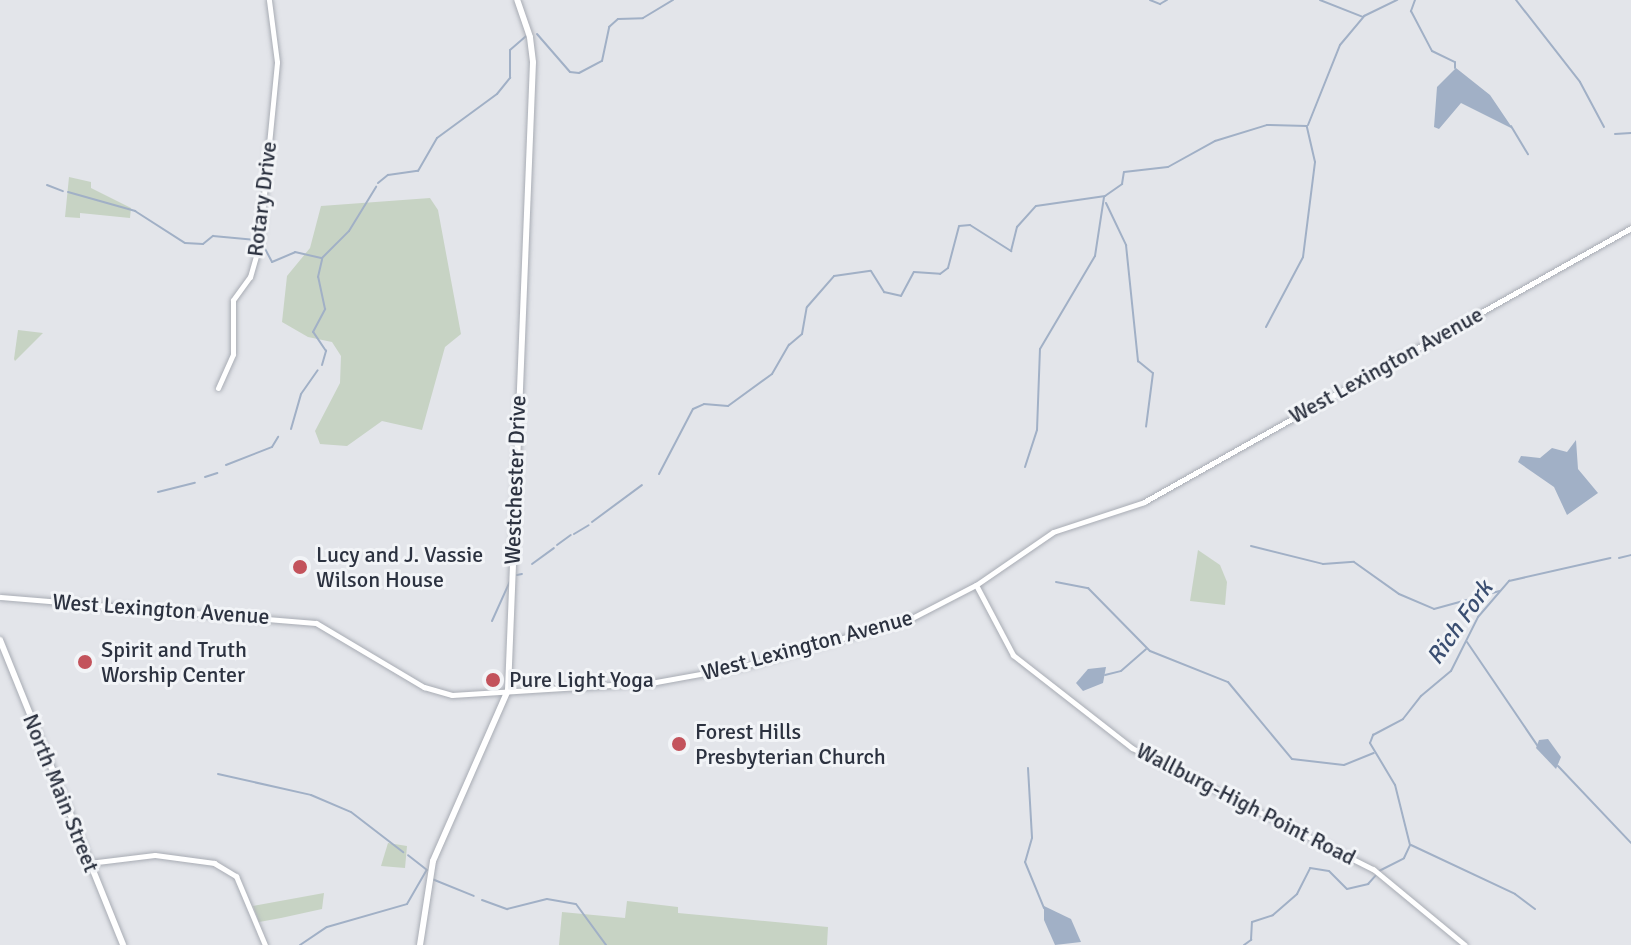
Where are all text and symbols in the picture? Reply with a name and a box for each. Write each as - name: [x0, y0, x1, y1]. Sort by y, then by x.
- street label: Rotary Drive: [242, 140, 282, 258]
- street label: West Lexington Avenue: [1285, 301, 1487, 429]
- street label: Westchester Drive: [499, 395, 531, 565]
- place label: Lucy and J. Vassie Wilson House: [316, 541, 483, 592]
- marker: Lucy and J. Vassie Wilson House: [291, 558, 309, 576]
- water label: Rich Fork: [1421, 576, 1499, 670]
- street label: West Lexington Avenue: [52, 588, 270, 630]
- street label: West Lexington Avenue: [699, 604, 915, 686]
- place label: Spirit and Truth Worship Center: [101, 636, 247, 688]
- marker: Spirit and Truth Worship Center: [76, 653, 94, 671]
- place label: Pure Light Yoga: [509, 667, 654, 693]
- marker: Pure Light Yoga: [484, 671, 502, 689]
- street label: North Main Street: [17, 710, 105, 876]
- place label: Forest Hills Presbyterian Church: [695, 718, 886, 770]
- marker: Forest Hills Presbyterian Church: [670, 735, 688, 753]
- street label: Wallburg-High Point Road: [1132, 737, 1360, 871]

